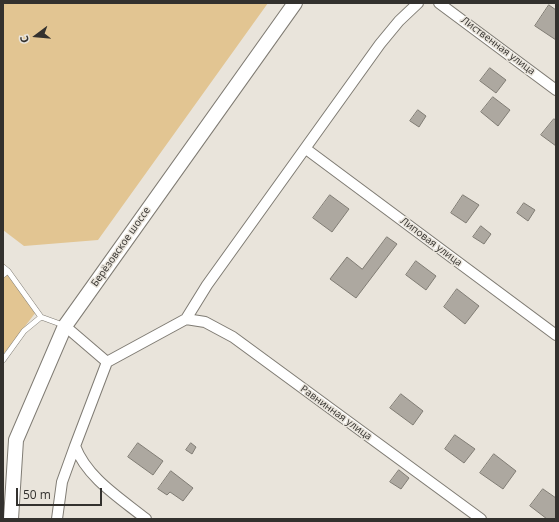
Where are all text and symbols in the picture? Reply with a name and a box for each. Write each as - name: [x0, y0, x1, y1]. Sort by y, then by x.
- street label: Лиственная улица: [459, 14, 537, 78]
- north arrow: [16, 16, 56, 56]
- text: С: [16, 34, 32, 45]
- street label: Берёзовское шоссе: [89, 205, 153, 289]
- street label: Липовая улица: [398, 215, 464, 269]
- street label: Равнинная улица: [298, 383, 374, 443]
- scale bar: [18, 480, 104, 506]
- text: 50 m: [23, 486, 51, 503]

